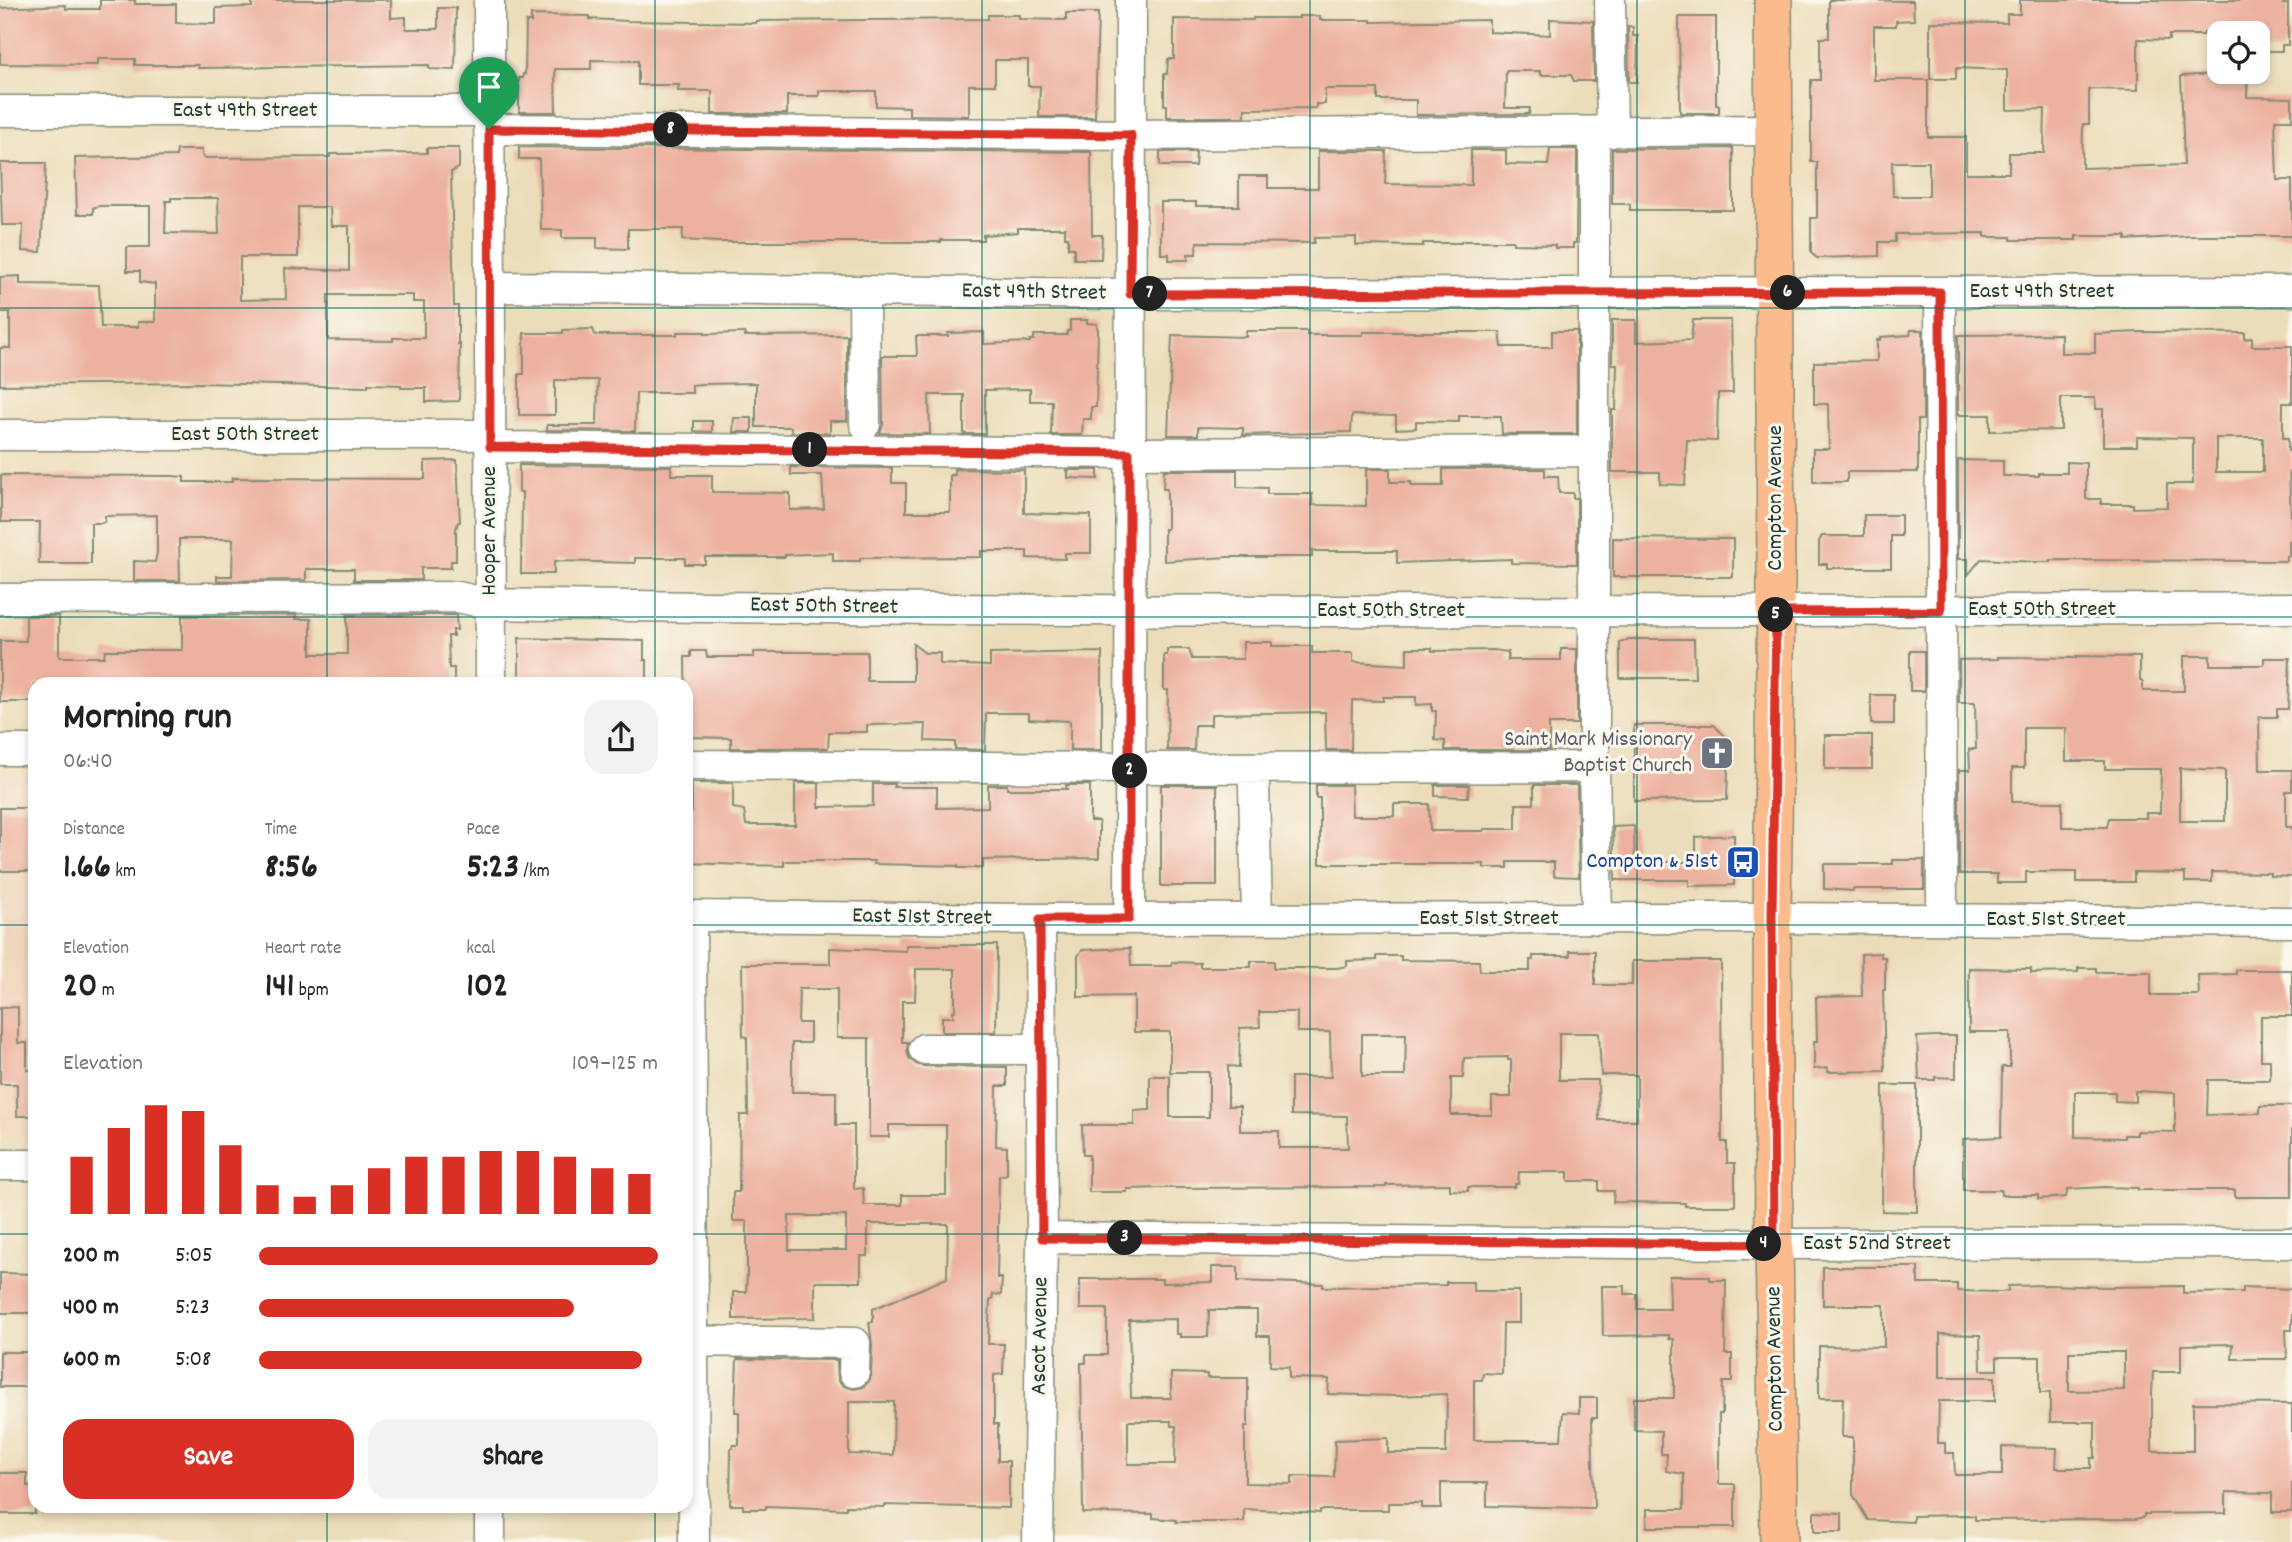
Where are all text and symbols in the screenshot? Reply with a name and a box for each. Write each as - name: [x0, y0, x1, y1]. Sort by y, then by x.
- map controls: [2207, 21, 2270, 84]
- button: locate: [2207, 21, 2270, 84]
- pin: [459, 57, 519, 129]
- icon: arrive: [470, 68, 508, 106]
- street label: East 49th Street: [173, 95, 317, 128]
- pin: 8: [654, 113, 688, 148]
- text: 8: [667, 116, 674, 143]
- street label: East 49th Street: [961, 275, 1107, 311]
- pin: 7: [1132, 276, 1168, 312]
- pin: 6: [1770, 276, 1806, 310]
- street label: East 49th Street: [1970, 276, 2114, 309]
- text: 6: [1783, 279, 1792, 306]
- text: 7: [1146, 280, 1153, 307]
- street label: East 50th Street: [171, 419, 319, 452]
- street label: Compton Avenue: [1760, 425, 1793, 571]
- pin: 1: [792, 433, 828, 468]
- text: 1: [807, 436, 812, 463]
- street label: Hooper Avenue: [474, 466, 507, 596]
- street label: East 50th Street: [750, 589, 898, 625]
- street label: East 50th Street: [1968, 594, 2116, 627]
- street label: East 50th Street: [1317, 595, 1465, 628]
- pin: 5: [1758, 598, 1794, 632]
- text: 5: [1771, 601, 1780, 628]
- text: Morning run: [63, 692, 232, 747]
- button: share: [584, 700, 658, 774]
- place label: Saint Mark Missionary Baptist Church: [1504, 724, 1693, 783]
- church icon: Saint Mark Missionary Baptist Church: [1698, 734, 1736, 772]
- text: 06:40: [63, 746, 113, 779]
- pin: 2: [1112, 754, 1148, 788]
- text: 2: [1125, 757, 1134, 784]
- text: Distance: [63, 817, 125, 844]
- text: Time: [265, 817, 297, 844]
- text: Pace: [466, 817, 500, 844]
- bus stop icon: Compton & 51st: [1724, 843, 1762, 881]
- text: 1.66: [63, 844, 111, 894]
- text: 8:56: [265, 844, 318, 894]
- text: 5:23: [466, 844, 519, 894]
- place label: Compton & 51st: [1586, 846, 1718, 879]
- text: km: [111, 859, 136, 886]
- text: /km: [519, 859, 550, 886]
- street label: East 51st Street: [852, 900, 992, 936]
- street label: East 51st Street: [1419, 903, 1559, 936]
- street label: East 51st Street: [1986, 904, 2126, 937]
- text: Elevation: [63, 936, 129, 963]
- text: Heart rate: [265, 936, 341, 963]
- text: kcal: [466, 936, 495, 963]
- text: 20: [63, 963, 97, 1013]
- text: 141: [265, 963, 295, 1013]
- text: 102: [466, 963, 508, 1013]
- text: m: [97, 978, 115, 1005]
- text: bpm: [295, 978, 329, 1005]
- text: Elevation: [63, 1048, 143, 1081]
- text: 109–125 m: [572, 1048, 658, 1081]
- pin: 3: [1108, 1220, 1142, 1256]
- text: 3: [1120, 1224, 1129, 1251]
- pin: 4: [1746, 1226, 1782, 1262]
- street label: East 52nd Street: [1803, 1228, 1951, 1261]
- text: 4: [1760, 1230, 1767, 1257]
- text: 200 m: [63, 1240, 119, 1273]
- text: 5:05: [175, 1240, 213, 1273]
- street label: Ascot Avenue: [1023, 1277, 1059, 1395]
- street label: Compton Avenue: [1758, 1286, 1794, 1432]
- text: 400 m: [63, 1292, 119, 1325]
- text: 5:23: [175, 1292, 210, 1325]
- text: 600 m: [63, 1344, 120, 1377]
- text: 5:08: [175, 1344, 211, 1377]
- button: Save: [63, 1419, 354, 1499]
- button: Share: [368, 1419, 658, 1499]

